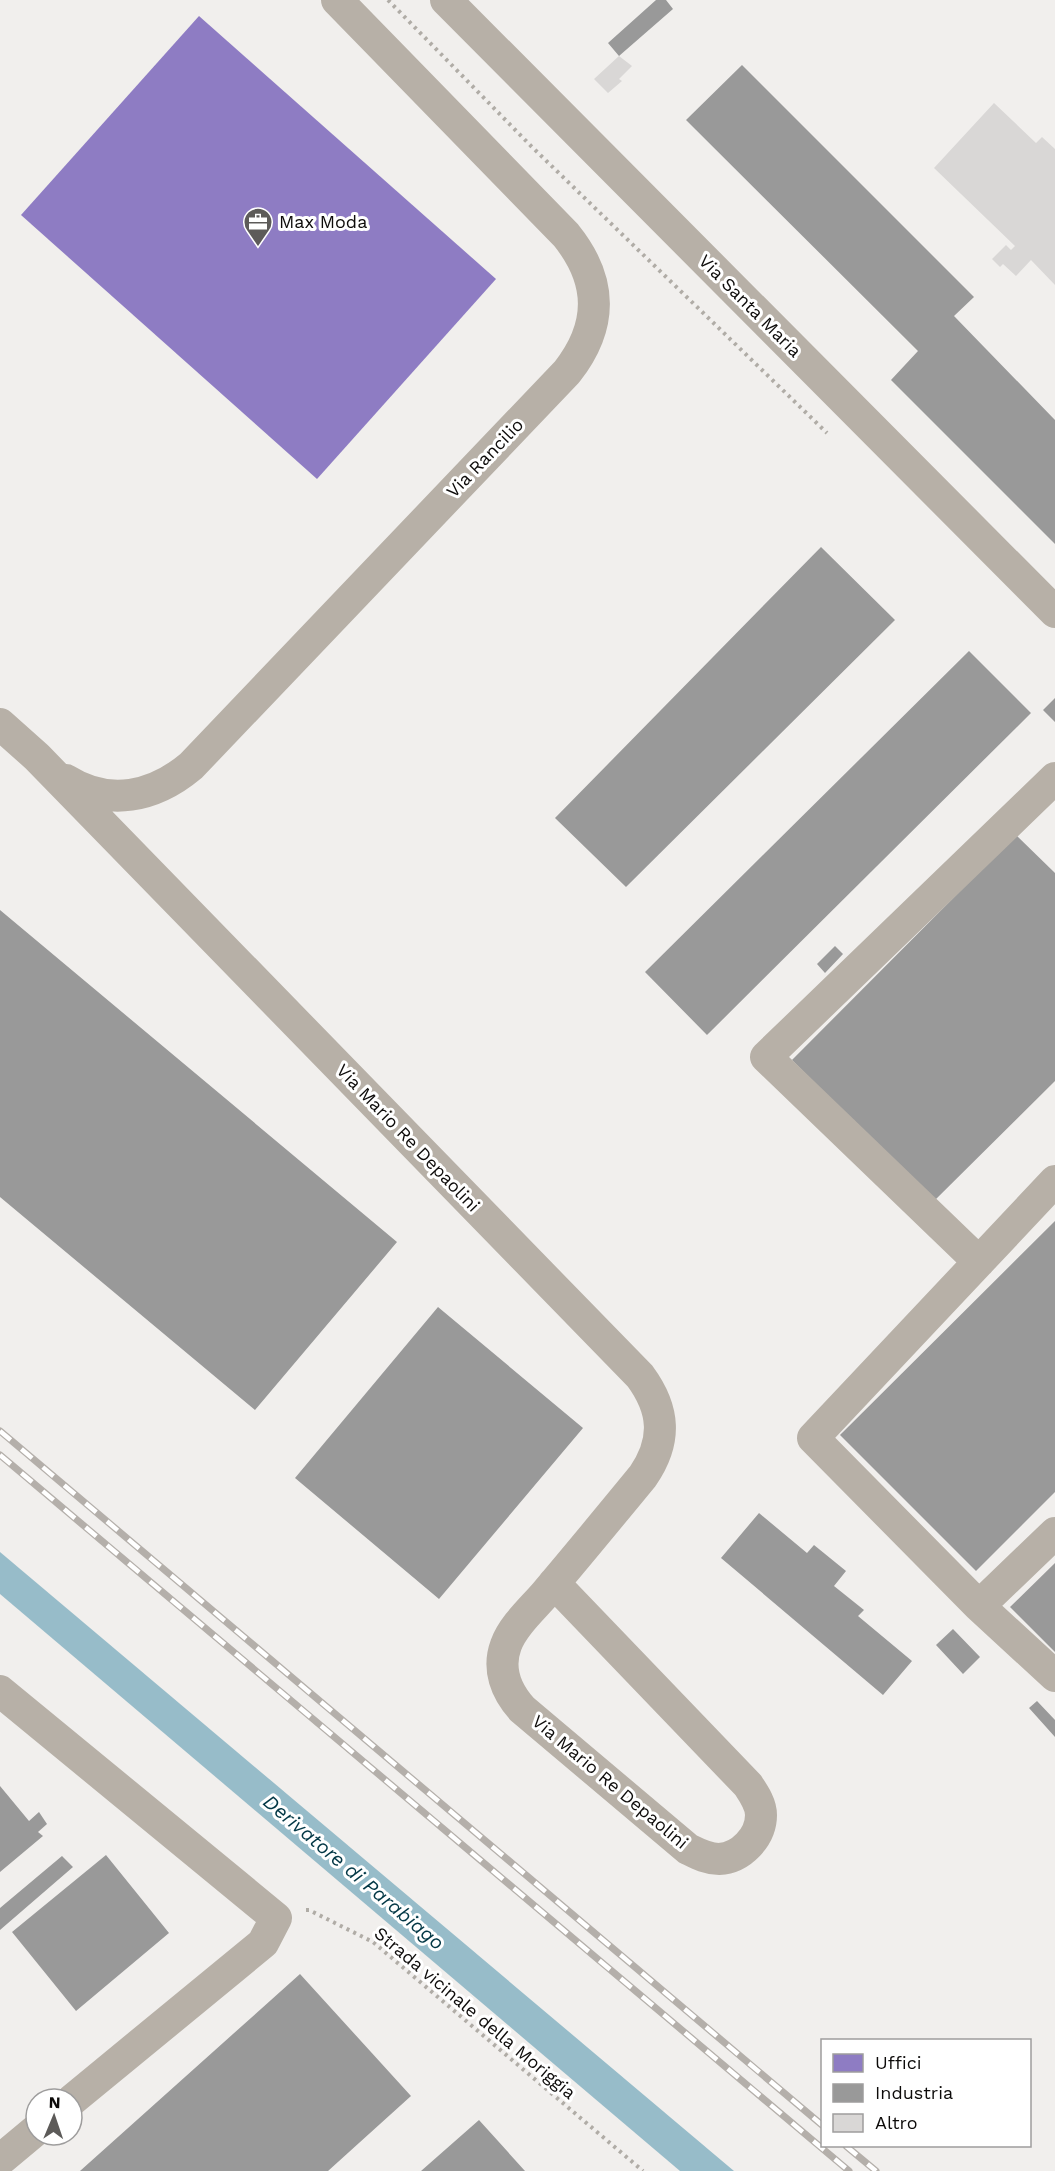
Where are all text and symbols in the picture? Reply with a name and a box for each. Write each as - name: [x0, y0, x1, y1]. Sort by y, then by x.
- office icon: Max Moda: [242, 206, 274, 248]
- place label: Max Moda: [279, 211, 367, 232]
- street label: Via Santa Maria: [695, 250, 806, 361]
- street label: Via Rancilio: [442, 414, 527, 502]
- street label: Via Mario Re Depaolini: [332, 1060, 484, 1216]
- street label: Via Mario Re Depaolini: [528, 1710, 693, 1853]
- water label: Derivatore di Parabiago: [259, 1789, 449, 1955]
- street label: Strada vicinale della Moriggia: [370, 1922, 580, 2103]
- legend: [821, 2039, 1031, 2147]
- text: Uffici: [875, 2052, 922, 2073]
- text: Industria: [875, 2082, 953, 2103]
- north arrow: [24, 2087, 84, 2147]
- text: N: [48, 2093, 61, 2112]
- text: Altro: [875, 2112, 917, 2133]

